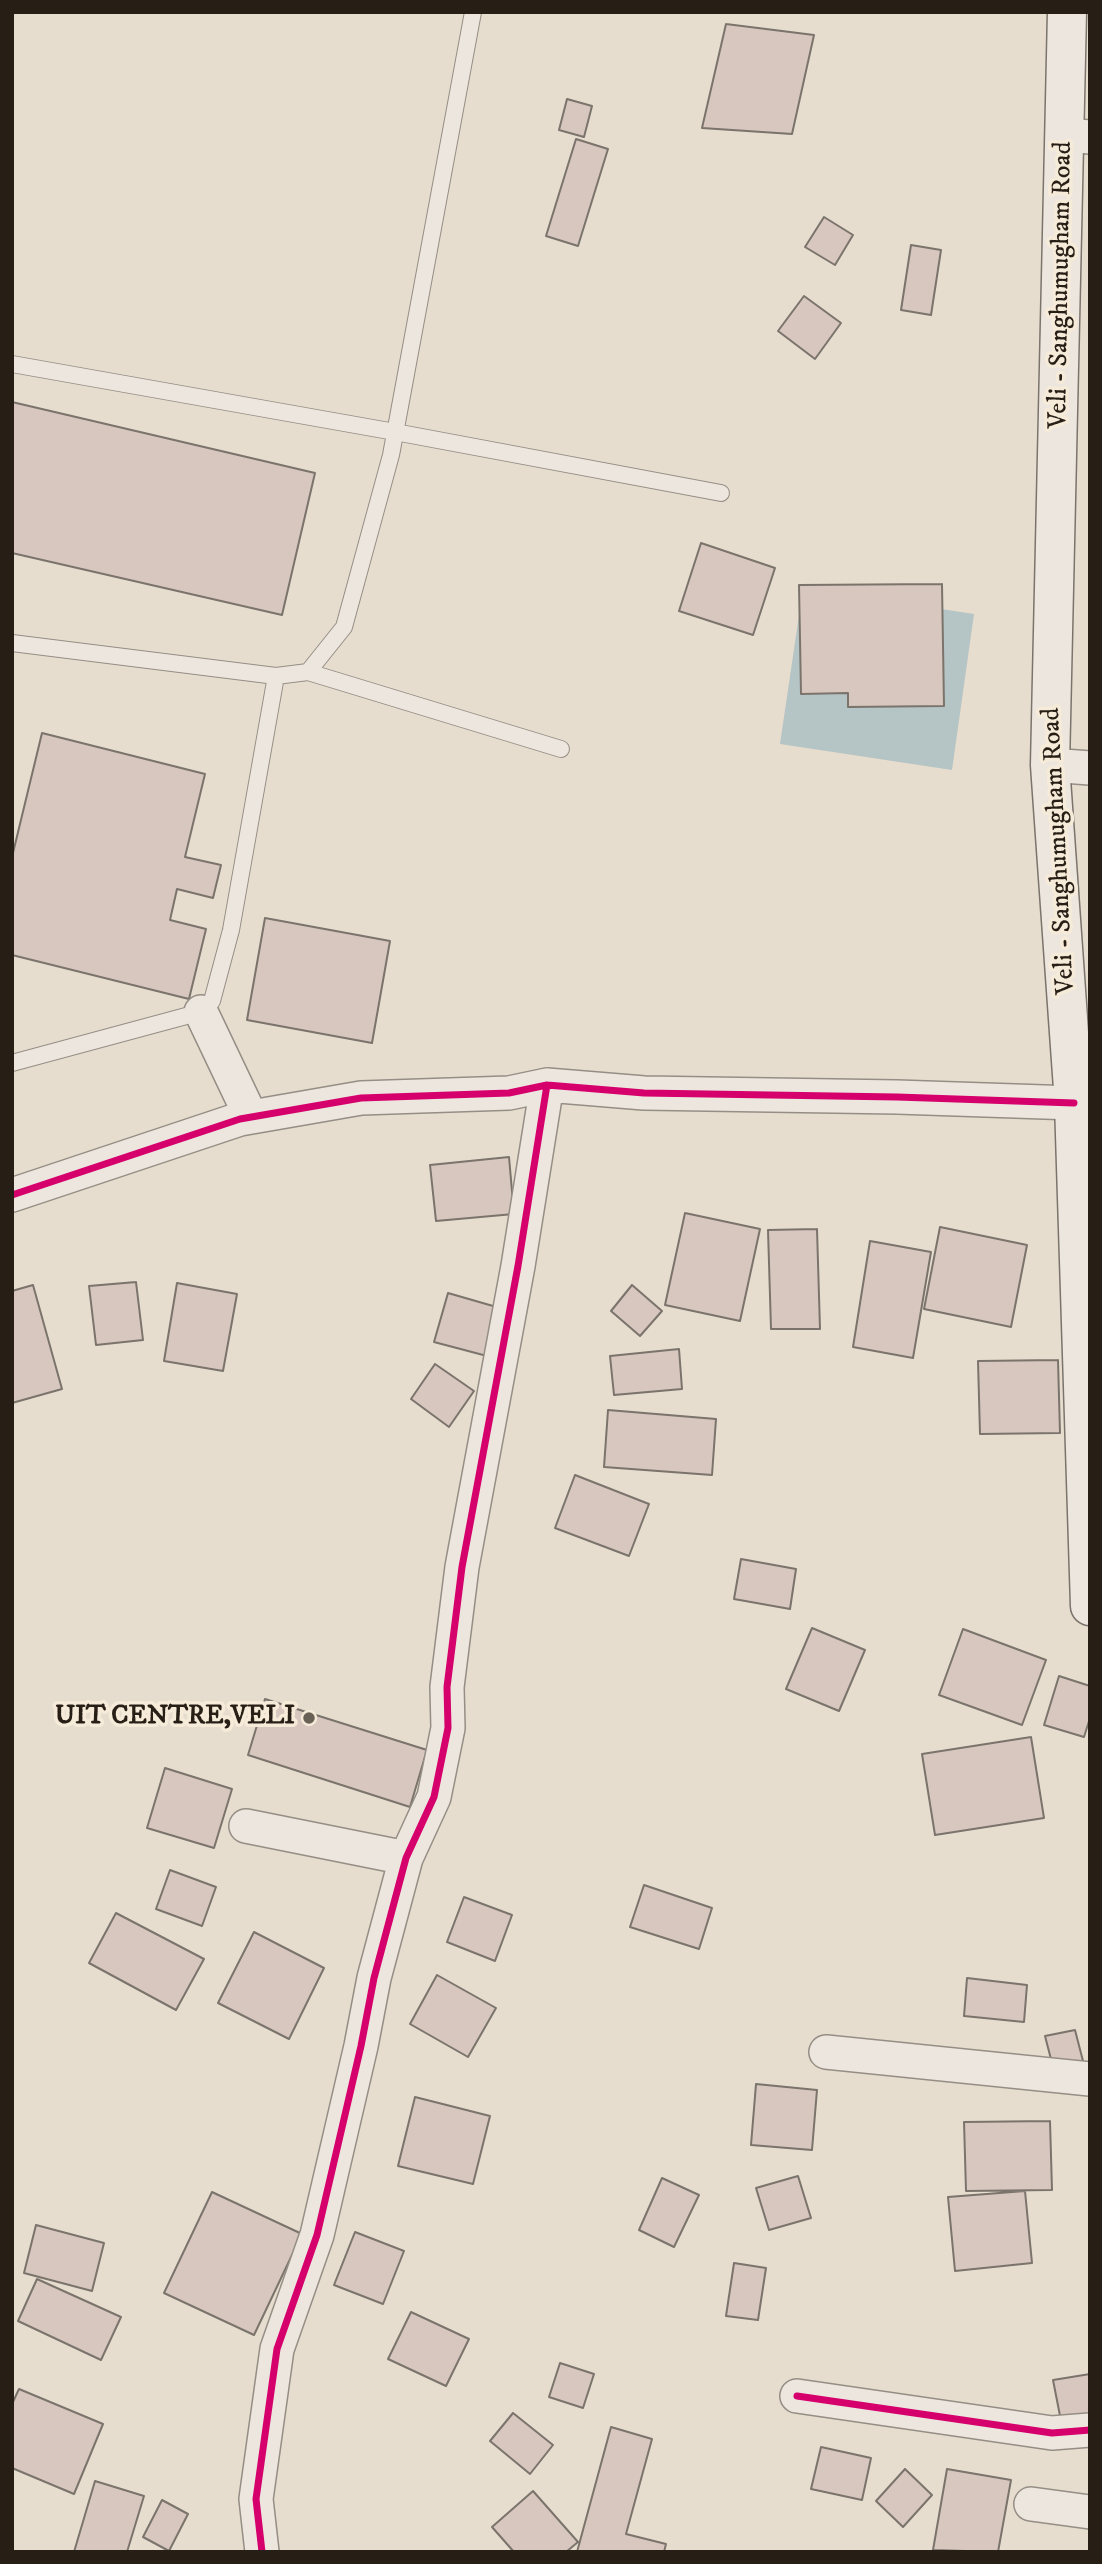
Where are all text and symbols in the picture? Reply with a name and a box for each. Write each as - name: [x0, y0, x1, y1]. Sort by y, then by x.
- street label: Veli - Sanghumugham Road: [1044, 141, 1080, 429]
- street label: Veli - Sanghumugham Road: [1037, 707, 1083, 995]
- place label: UIT CENTRE,VELI: [55, 1702, 295, 1734]
- marker: UIT CENTRE,VELI: [301, 1710, 317, 1726]

